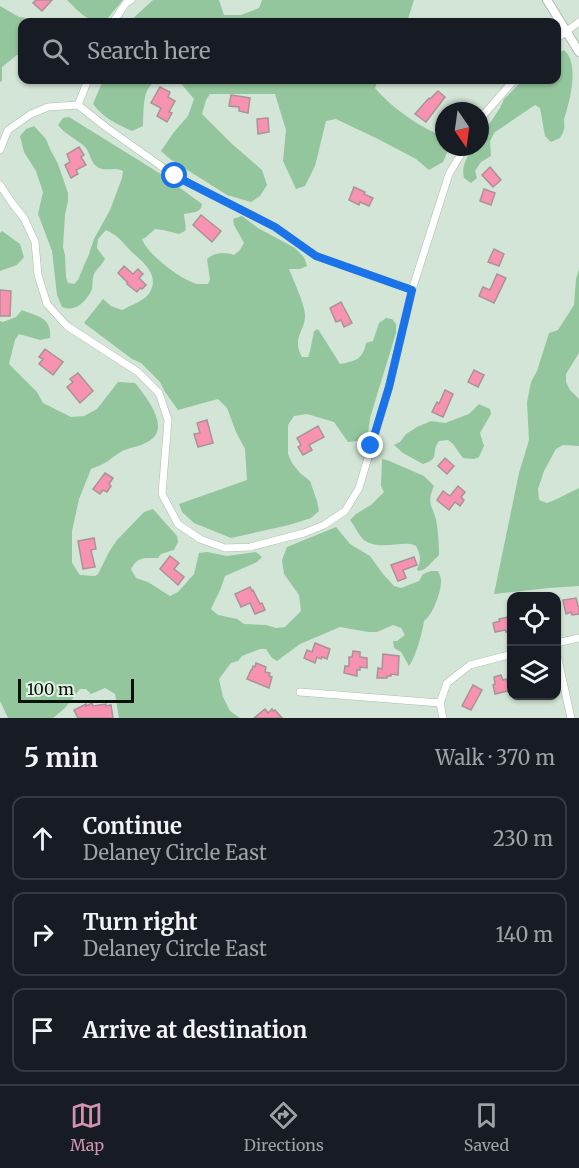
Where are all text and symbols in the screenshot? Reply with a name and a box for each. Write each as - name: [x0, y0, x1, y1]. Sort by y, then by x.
- search box: [18, 18, 561, 84]
- icon: search: [39, 35, 72, 68]
- text: Search here: [87, 37, 210, 65]
- north arrow: [435, 102, 489, 156]
- route start: [161, 162, 187, 188]
- route end: [357, 432, 383, 458]
- map controls: [507, 592, 561, 700]
- button: locate: [507, 592, 561, 646]
- button: layers: [507, 646, 561, 700]
- scale bar: [18, 676, 134, 704]
- text: 100 m: [27, 679, 74, 699]
- text: 5 min: [24, 741, 98, 774]
- text: Walk · 370 m: [435, 745, 555, 770]
- text: Continue: [83, 812, 182, 840]
- icon: ahead: [26, 822, 59, 855]
- text: 230 m: [493, 826, 553, 851]
- text: Delaney Circle East: [83, 840, 267, 865]
- text: Turn right: [83, 908, 197, 936]
- icon: right: [26, 918, 59, 951]
- text: 140 m: [496, 922, 553, 947]
- text: Delaney Circle East: [83, 936, 267, 961]
- icon: arrive: [26, 1014, 59, 1047]
- text: Arrive at destination: [83, 1016, 307, 1044]
- tab: Map: [70, 1099, 104, 1155]
- tab: Directions: [244, 1099, 324, 1155]
- tab: Saved: [464, 1099, 509, 1155]

